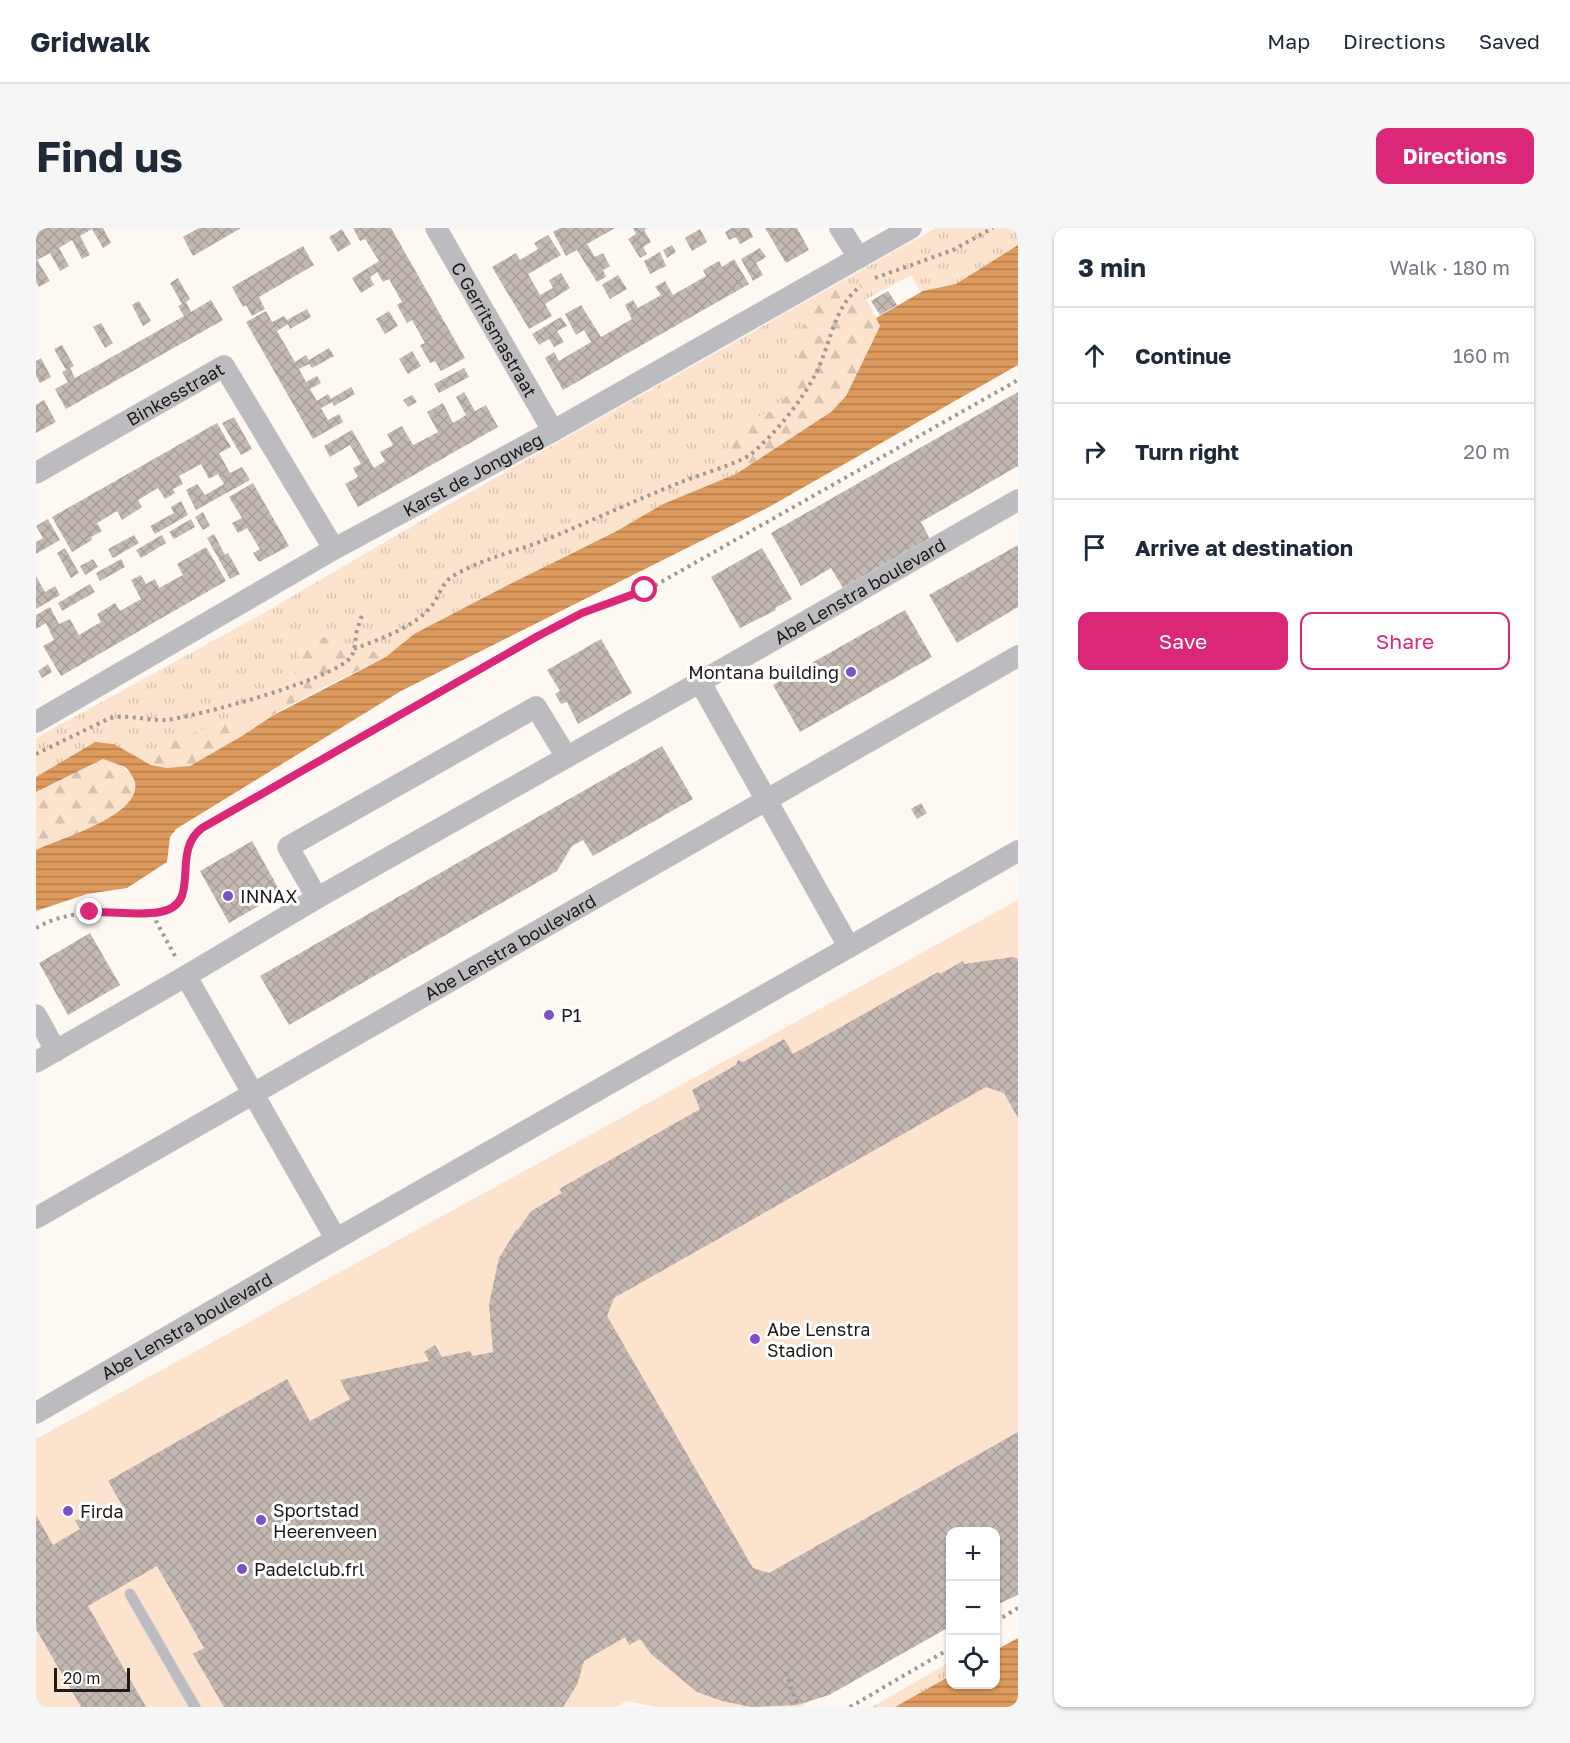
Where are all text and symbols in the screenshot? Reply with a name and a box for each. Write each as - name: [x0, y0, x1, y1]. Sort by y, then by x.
- text: Gridwalk: [30, 25, 151, 58]
- text: Map: [1267, 28, 1310, 54]
- text: Directions: [1343, 28, 1446, 54]
- text: Saved: [1479, 28, 1540, 54]
- button: Directions: [1376, 128, 1534, 184]
- text: Find us: [36, 131, 183, 181]
- text: 3 min: [1078, 252, 1146, 283]
- text: Walk · 180 m: [1390, 255, 1510, 279]
- street label: C Gerritsmastraat: [447, 258, 542, 401]
- icon: ahead: [1078, 339, 1111, 372]
- text: Continue: [1135, 342, 1231, 369]
- text: 160 m: [1453, 343, 1510, 367]
- street label: Binkesstraat: [122, 357, 228, 430]
- street label: Karst de Jongweg: [399, 428, 546, 521]
- icon: right: [1078, 435, 1111, 468]
- text: Turn right: [1135, 438, 1239, 465]
- text: 20 m: [1463, 439, 1510, 463]
- icon: arrive: [1078, 531, 1111, 564]
- street label: Abe Lenstra boulevard: [770, 533, 949, 648]
- text: Arrive at destination: [1135, 534, 1353, 561]
- route start: [631, 576, 657, 602]
- button: Save: [1078, 612, 1288, 670]
- button: Share: [1300, 612, 1510, 670]
- place label: Montana building: [688, 661, 839, 683]
- marker: Montana building: [844, 665, 858, 679]
- place label: INNAX: [240, 885, 297, 907]
- marker: INNAX: [221, 889, 235, 903]
- street label: Abe Lenstra boulevard: [420, 889, 600, 1005]
- route end: [76, 898, 102, 924]
- place label: P1: [561, 1004, 582, 1026]
- marker: P1: [542, 1008, 556, 1022]
- street label: Abe Lenstra boulevard: [97, 1267, 276, 1384]
- place label: Abe Lenstra Stadion: [767, 1318, 870, 1361]
- marker: Abe Lenstra Stadion: [748, 1332, 762, 1346]
- place label: Sportstad Heerenveen: [273, 1499, 377, 1542]
- place label: Firda: [80, 1500, 124, 1522]
- marker: Firda: [61, 1504, 75, 1518]
- marker: Sportstad Heerenveen: [254, 1513, 268, 1527]
- map controls: [946, 1527, 1000, 1689]
- button: +: [946, 1527, 1000, 1581]
- place label: Padelclub.frl: [254, 1558, 365, 1580]
- marker: Padelclub.frl: [235, 1562, 249, 1576]
- button: −: [946, 1581, 1000, 1635]
- button: locate: [946, 1635, 1000, 1689]
- scale bar: [54, 1665, 130, 1692]
- text: 20 m: [63, 1668, 100, 1688]

